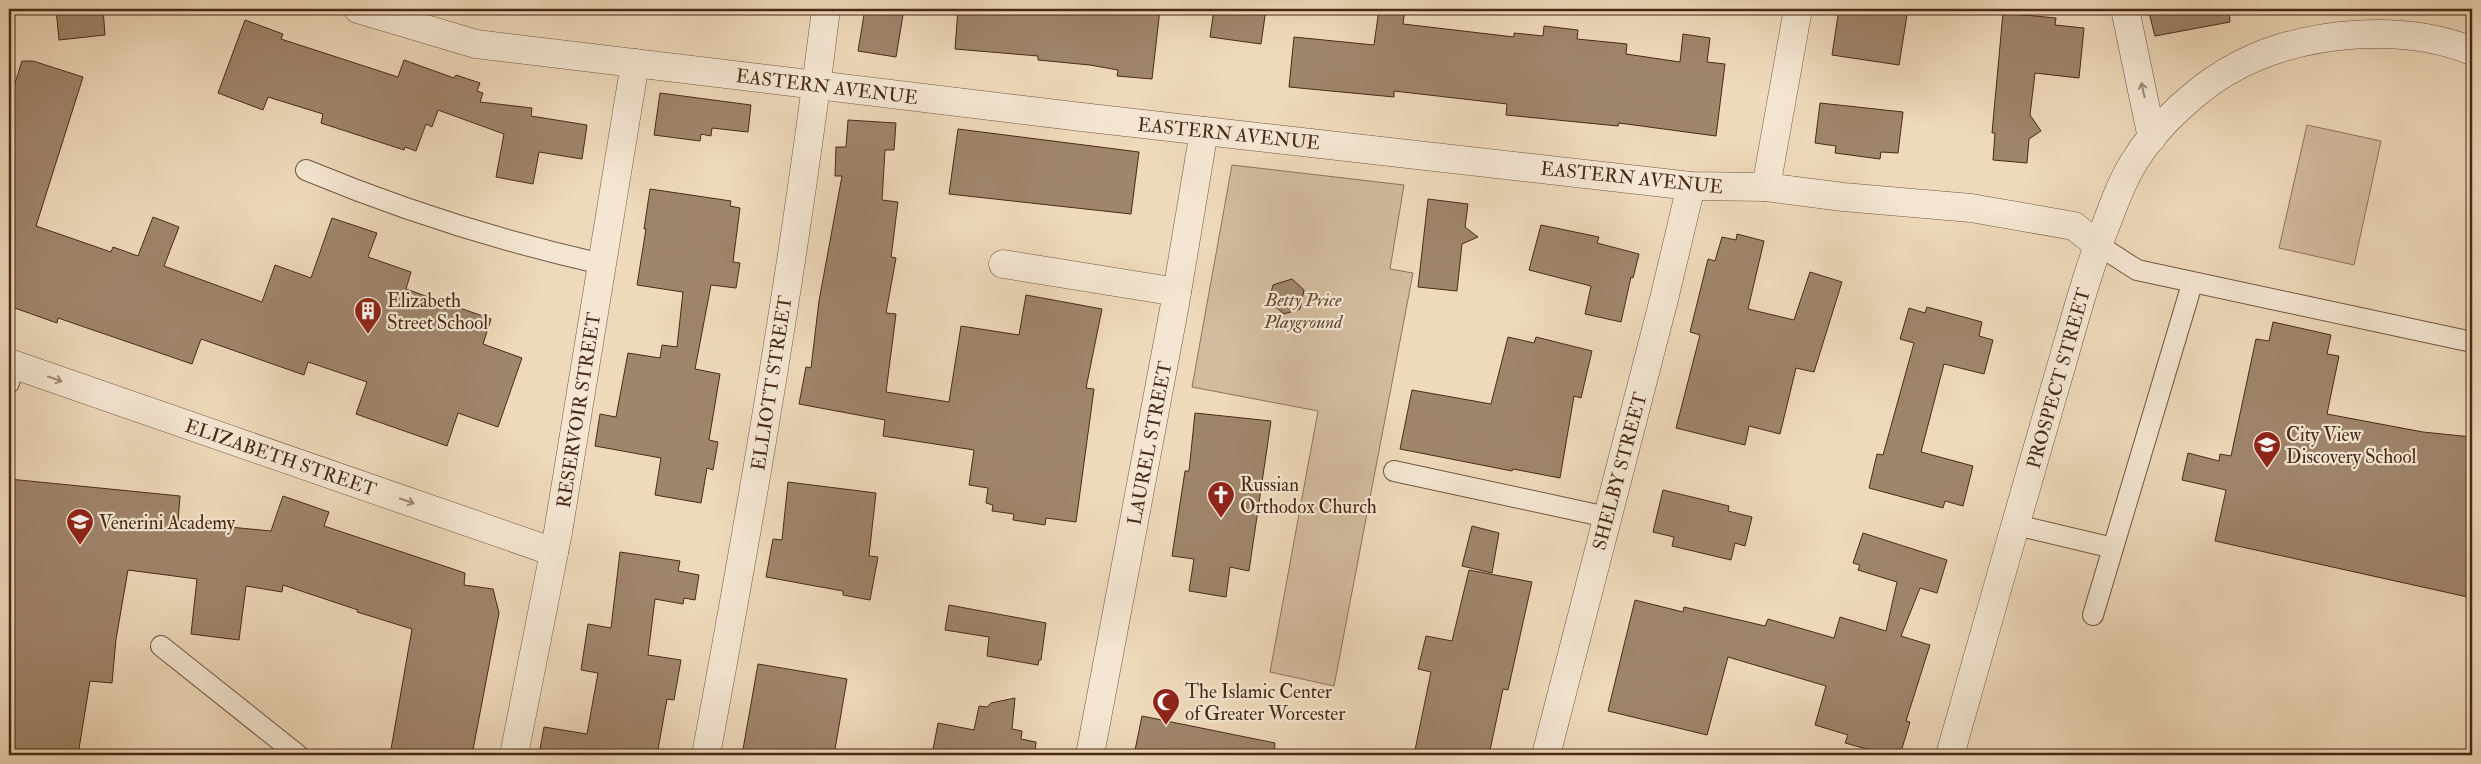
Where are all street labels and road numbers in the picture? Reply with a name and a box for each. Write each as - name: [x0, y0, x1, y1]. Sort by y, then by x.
- street label: EASTERN AVENUE: [734, 64, 920, 110]
- street label: EASTERN AVENUE: [1136, 112, 1322, 156]
- street label: EASTERN AVENUE: [1539, 156, 1725, 200]
- street label: PROSPECT STREET: [2022, 285, 2096, 471]
- street label: ELLIOTT STREET: [746, 294, 798, 472]
- street label: RESERVOIR STREET: [552, 311, 606, 510]
- street label: LAUREL STREET: [1122, 359, 1178, 527]
- street label: SHELBY STREET: [1587, 390, 1653, 553]
- street label: ELIZABETH STREET: [182, 414, 380, 502]

